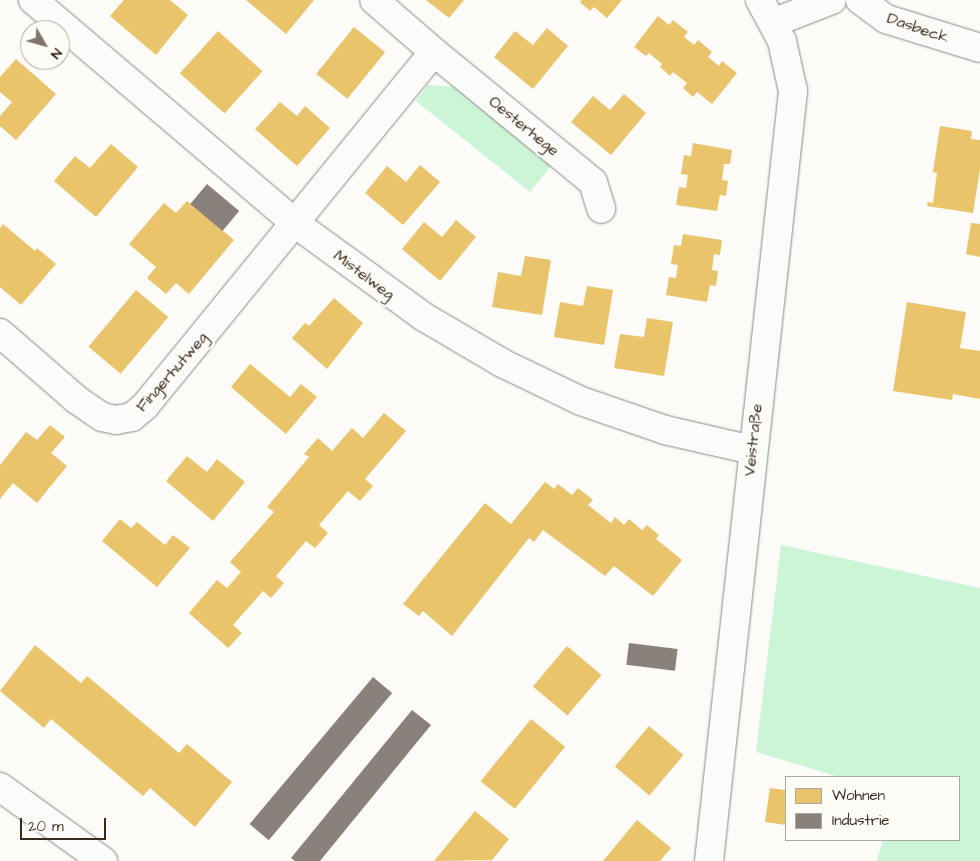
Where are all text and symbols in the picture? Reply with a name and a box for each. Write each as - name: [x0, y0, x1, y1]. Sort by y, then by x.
- street label: Dasbeck: [885, 8, 951, 48]
- north arrow: [20, 20, 70, 70]
- text: N: [45, 44, 67, 63]
- street label: Oesterhege: [485, 92, 563, 160]
- street label: Mistelweg: [330, 246, 398, 304]
- street label: Fingerhutweg: [132, 328, 212, 416]
- street label: Veistraße: [740, 403, 766, 477]
- legend: [785, 776, 960, 841]
- text: Wohnen: [832, 785, 885, 806]
- scale bar: [22, 808, 109, 840]
- text: Industrie: [832, 810, 889, 831]
- text: 20 m: [28, 816, 64, 837]

